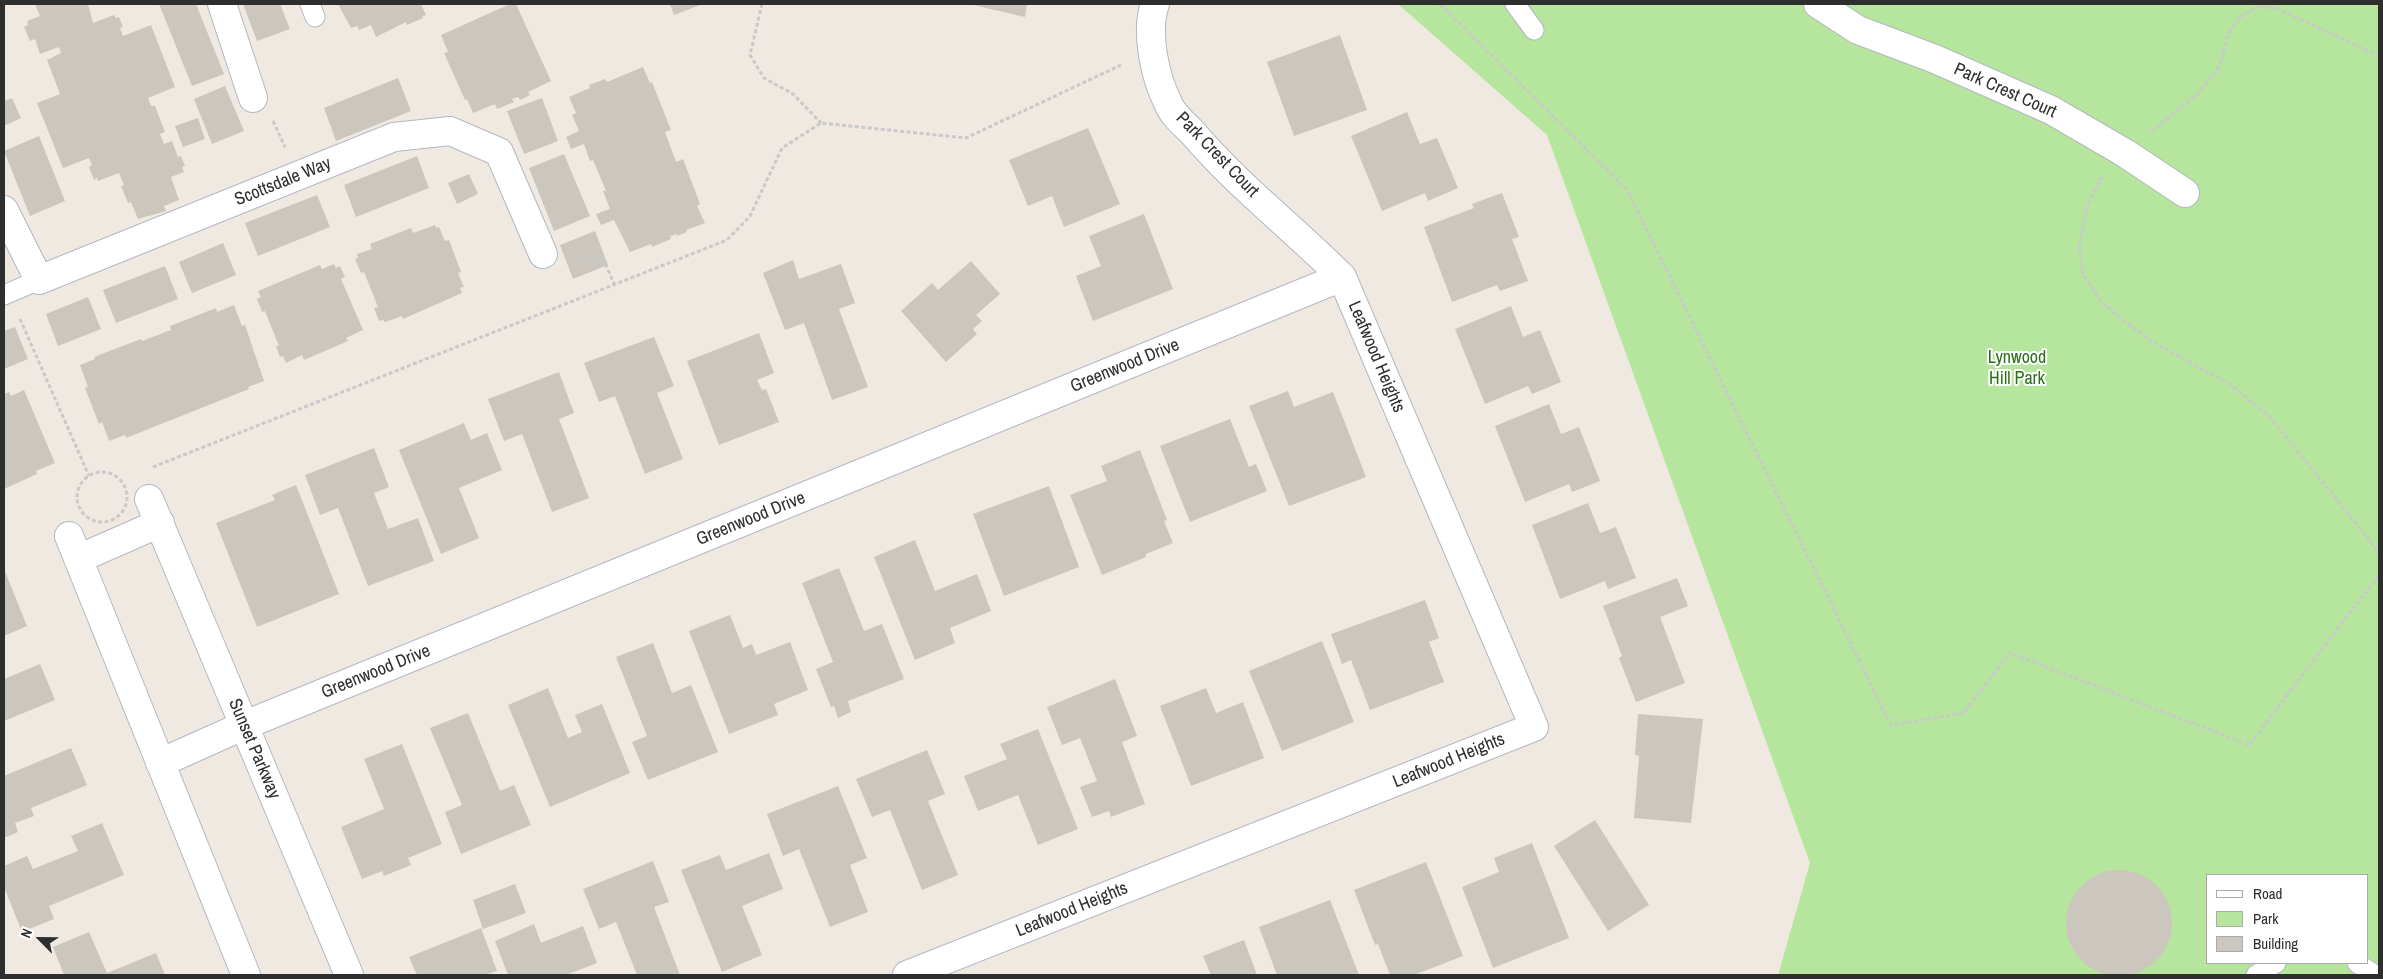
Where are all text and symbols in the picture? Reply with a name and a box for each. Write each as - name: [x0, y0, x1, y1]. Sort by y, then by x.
- street label: Park Crest Court: [1950, 59, 2060, 123]
- street label: Park Crest Court: [1171, 108, 1263, 202]
- street label: Scottsdale Way: [232, 153, 334, 211]
- street label: Leafwood Heights: [1343, 298, 1409, 416]
- street label: Greenwood Drive: [1067, 334, 1183, 398]
- park label: Lynwood Hill Park: [1988, 347, 2046, 389]
- street label: Greenwood Drive: [693, 487, 809, 551]
- street label: Greenwood Drive: [318, 640, 434, 704]
- street label: Sunset Parkway: [223, 696, 285, 802]
- street label: Leafwood Heights: [1390, 729, 1508, 793]
- legend: [2206, 874, 2368, 964]
- street label: Leafwood Heights: [1013, 878, 1131, 942]
- text: Road: [2253, 883, 2282, 904]
- text: Park: [2253, 908, 2278, 929]
- north arrow: [15, 914, 65, 964]
- text: N: [16, 926, 36, 940]
- text: Building: [2253, 933, 2298, 954]

